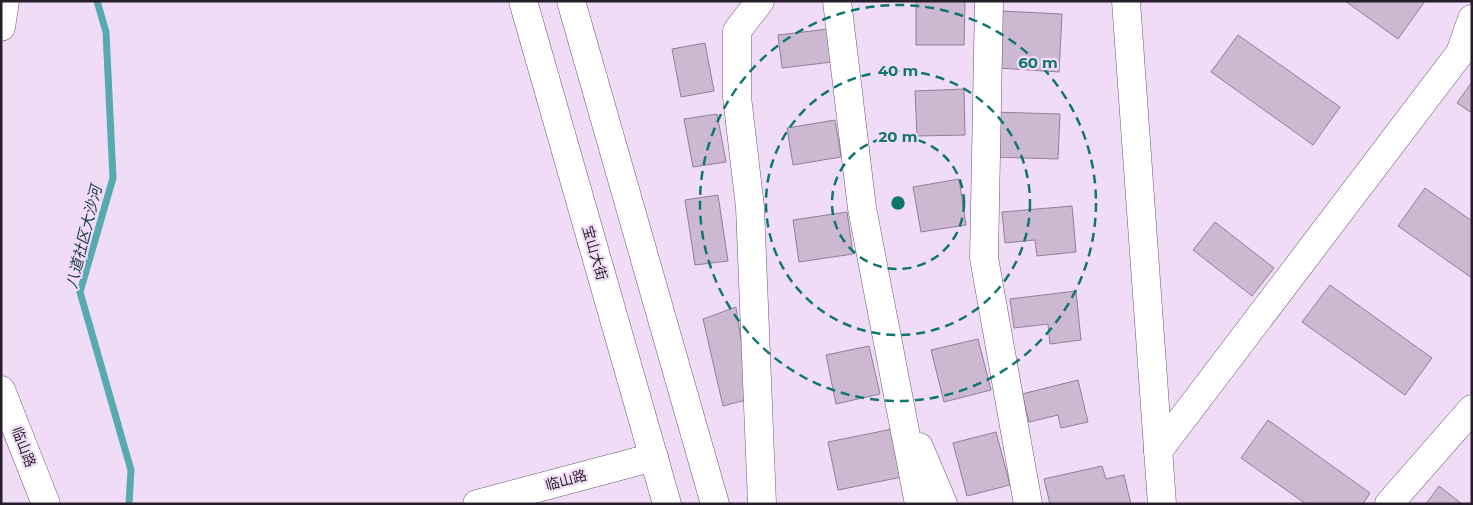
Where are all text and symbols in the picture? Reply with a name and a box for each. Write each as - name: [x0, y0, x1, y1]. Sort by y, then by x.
- text: 60 m: [1018, 53, 1058, 72]
- text: 40 m: [878, 61, 918, 80]
- text: 20 m: [878, 127, 918, 146]
- water label: 八道社区大沙河: [62, 181, 106, 290]
- centre of rings: [889, 194, 907, 212]
- street label: 宝山大街: [579, 224, 611, 282]
- street label: 临山路: [8, 424, 40, 470]
- street label: 临山路: [543, 466, 589, 494]

